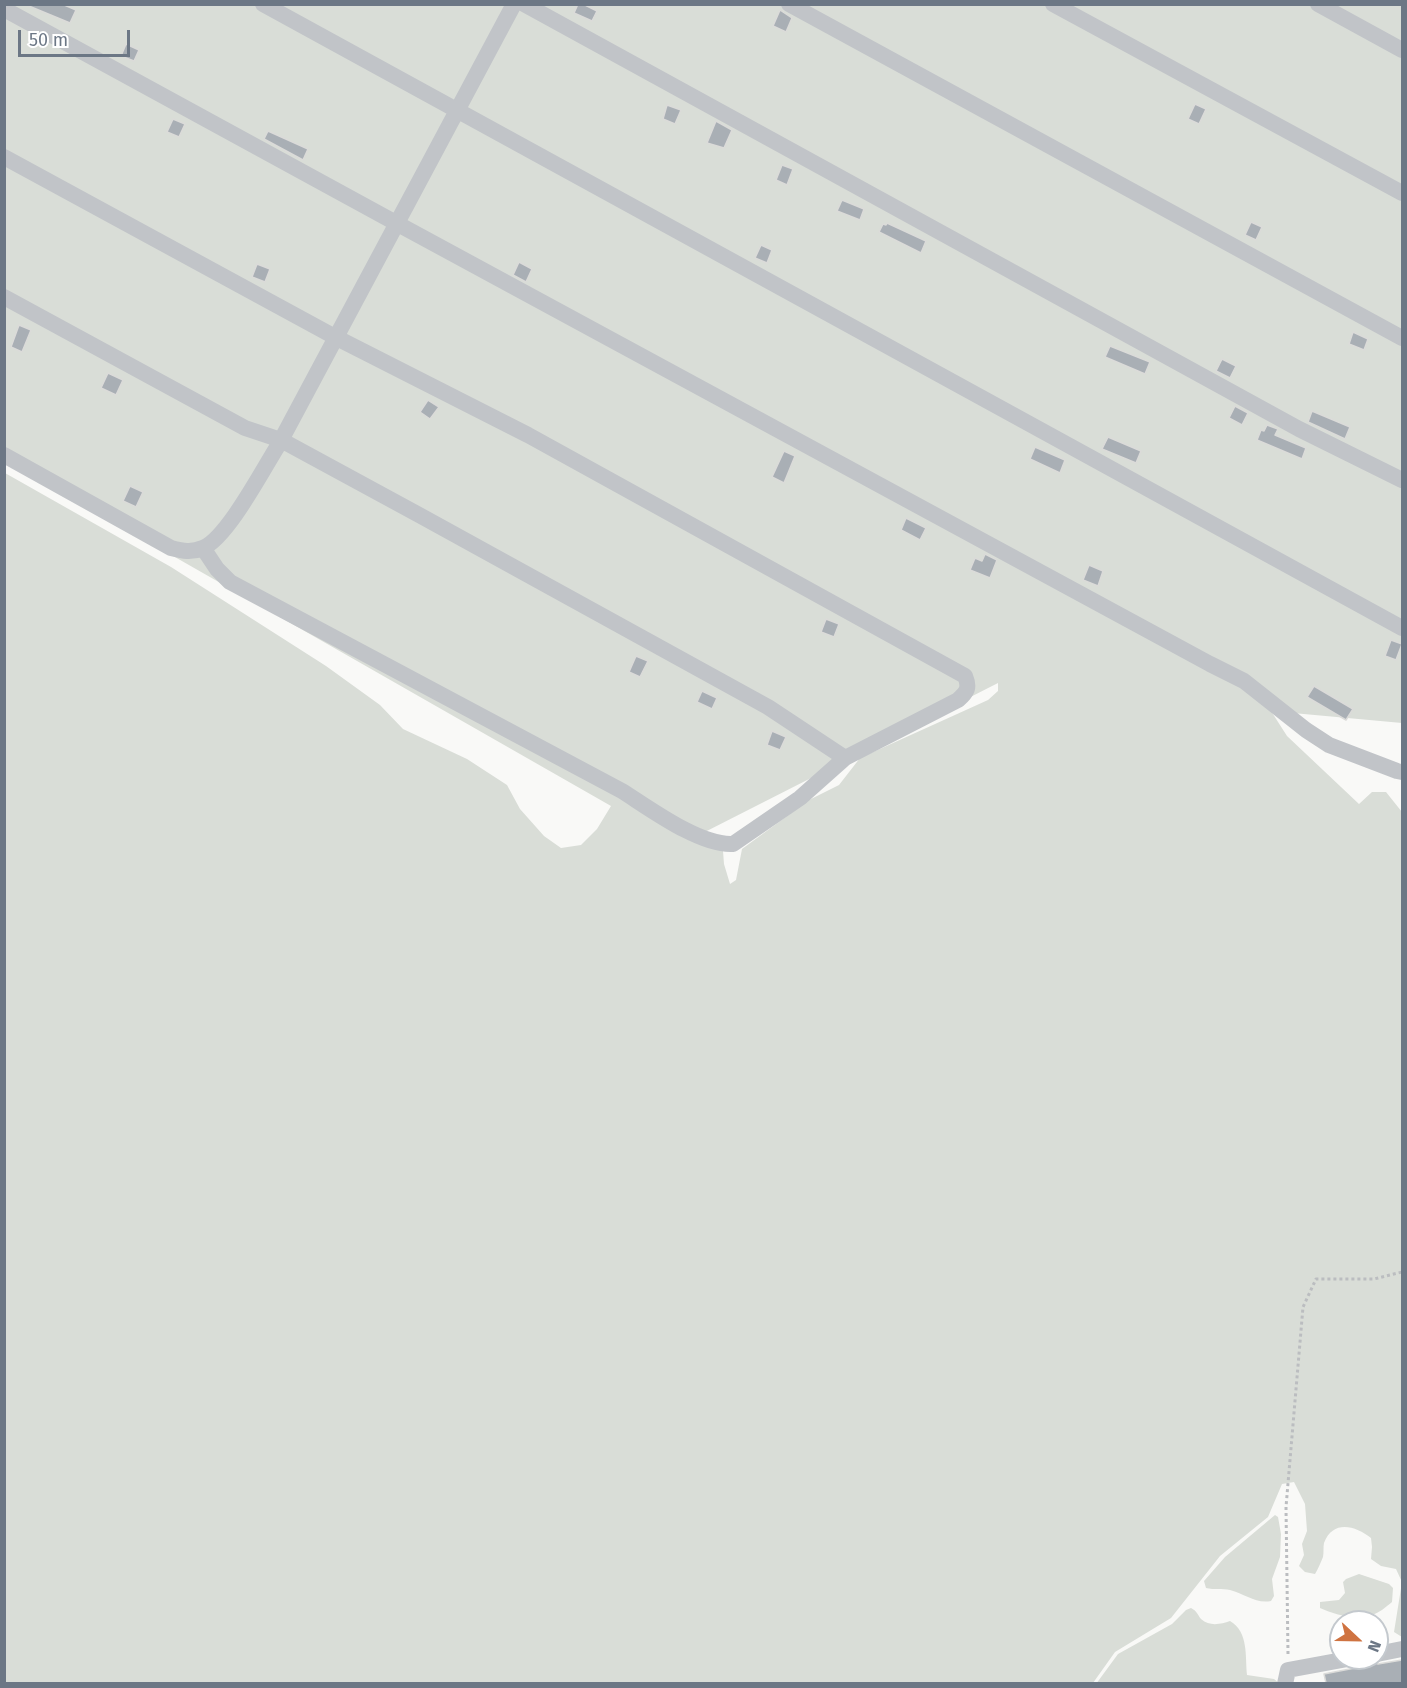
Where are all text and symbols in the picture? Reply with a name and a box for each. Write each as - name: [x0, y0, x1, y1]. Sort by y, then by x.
- scale bar: [21, 18, 134, 56]
- text: 50 m: [29, 29, 68, 51]
- north arrow: [1329, 1610, 1389, 1670]
- text: N: [1364, 1638, 1385, 1655]

